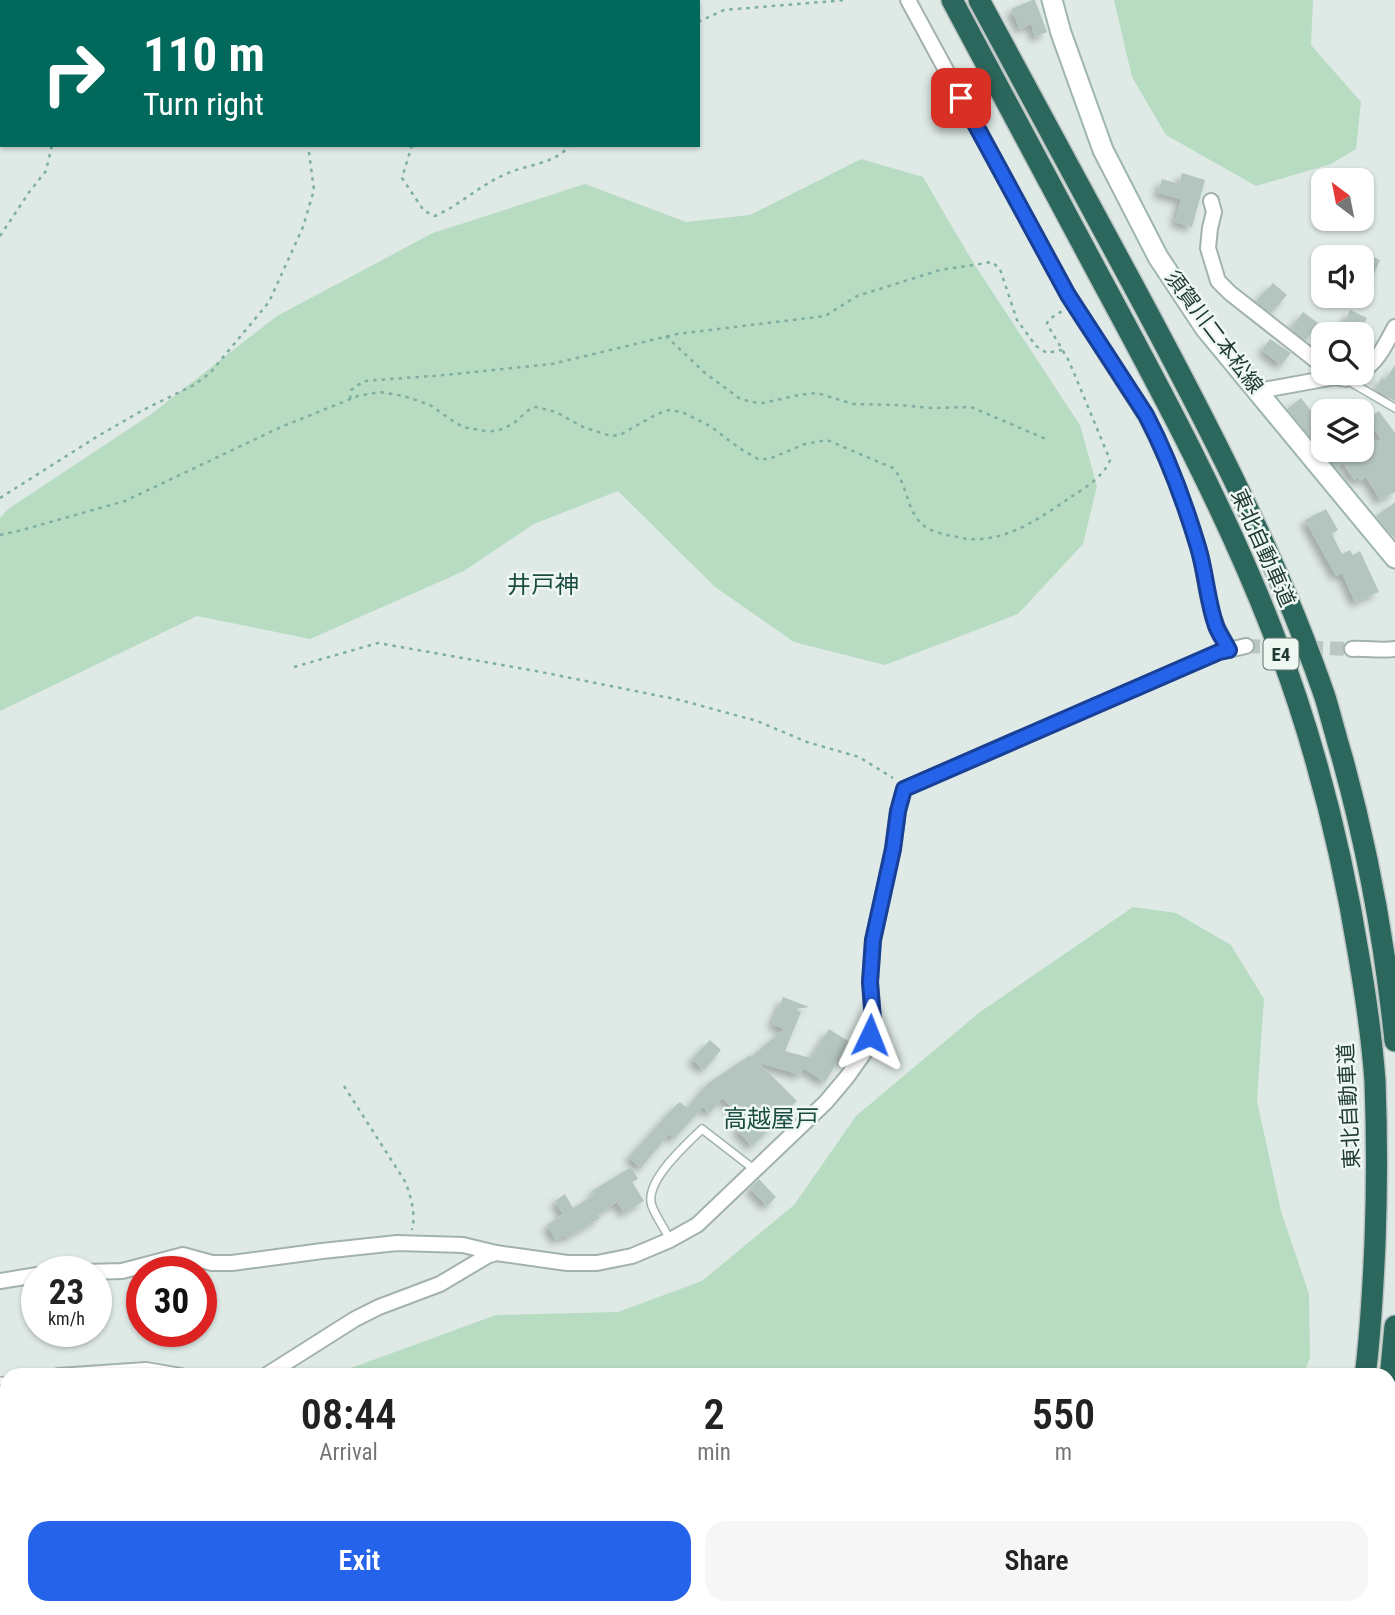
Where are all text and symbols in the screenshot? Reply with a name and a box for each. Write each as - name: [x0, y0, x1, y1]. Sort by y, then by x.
- text: 110 m: [143, 26, 265, 83]
- icon: right: [28, 28, 119, 119]
- pin: [931, 68, 991, 128]
- icon: arrive: [942, 79, 980, 117]
- text: Turn right: [143, 85, 264, 123]
- north arrow: [1311, 168, 1374, 231]
- map controls: [1311, 168, 1374, 462]
- button: sound: [1311, 245, 1374, 308]
- street label: 須賀川二本松線: [1160, 266, 1268, 398]
- button: search: [1311, 322, 1374, 385]
- button: layers: [1311, 399, 1374, 462]
- street label: 東北自動車道: [1226, 486, 1300, 610]
- district label: 井戸神: [507, 571, 579, 599]
- road number: E4: [1264, 638, 1298, 670]
- position arrow: [833, 998, 907, 1072]
- street label: 東北自動車道: [1334, 1042, 1364, 1170]
- district label: 高越屋戸: [723, 1105, 819, 1133]
- speed limit sign: 30: [126, 1256, 217, 1347]
- text: 23: [49, 1272, 84, 1313]
- text: km/h: [48, 1308, 85, 1329]
- text: 08:44: [301, 1390, 396, 1439]
- text: 2: [704, 1390, 725, 1439]
- text: 550: [1032, 1390, 1095, 1439]
- text: Arrival: [319, 1439, 378, 1466]
- text: min: [697, 1439, 731, 1466]
- text: m: [1055, 1439, 1072, 1466]
- button: Exit: [28, 1521, 691, 1601]
- button: Share: [705, 1521, 1368, 1601]

